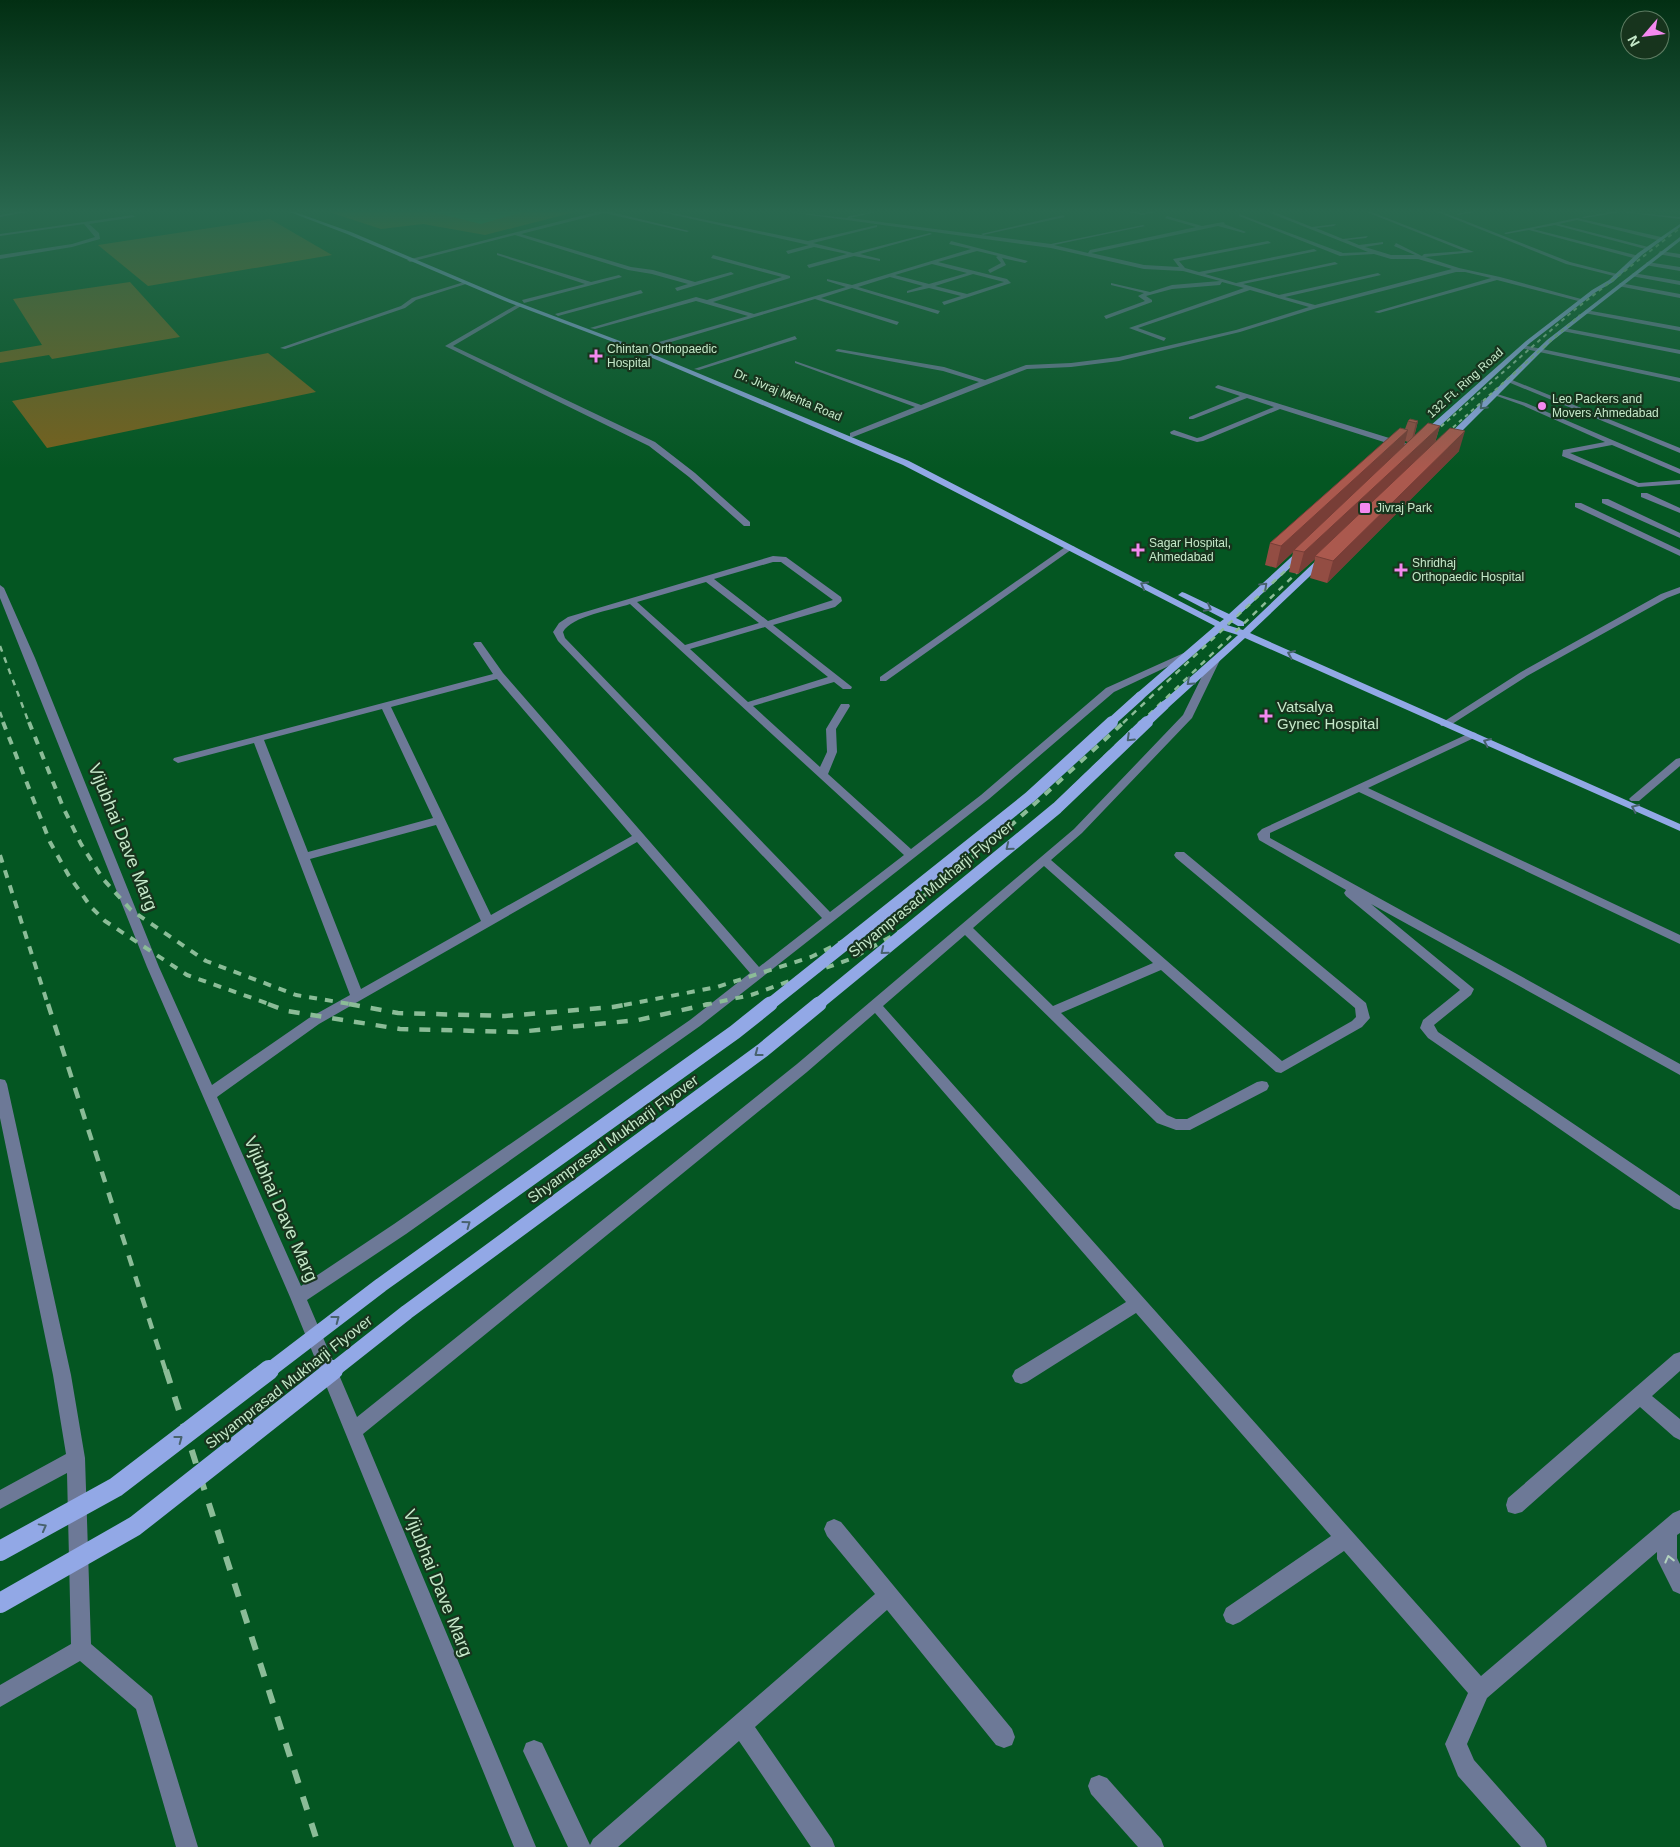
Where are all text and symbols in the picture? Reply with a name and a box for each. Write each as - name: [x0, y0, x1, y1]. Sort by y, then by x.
- north arrow: [1620, 10, 1670, 60]
- text: N: [1624, 33, 1643, 49]
- place label: Chintan Orthopaedic Hospital: [607, 342, 717, 370]
- street label: 132 Ft. Ring Road: [1424, 345, 1506, 421]
- marker: Chintan Orthopaedic Hospital: [589, 349, 603, 363]
- street label: Dr. Jivraj Mehta Road: [732, 366, 844, 424]
- place label: Leo Packers and Movers Ahmedabad: [1552, 392, 1659, 420]
- one-way arrow: [1480, 400, 1489, 409]
- marker: Leo Packers and Movers Ahmedabad: [1536, 400, 1548, 412]
- marker: Jivraj Park: [1358, 501, 1372, 515]
- place label: Jivraj Park: [1376, 501, 1433, 515]
- place label: Sagar Hospital, Ahmedabad: [1149, 536, 1231, 564]
- marker: Sagar Hospital, Ahmedabad: [1131, 543, 1145, 557]
- place label: Shridhaj Orthopaedic Hospital: [1412, 556, 1524, 584]
- marker: Shridhaj Orthopaedic Hospital: [1394, 563, 1408, 577]
- one-way arrow: [1140, 581, 1149, 591]
- one-way arrow: [1259, 583, 1268, 592]
- one-way arrow: [1203, 602, 1212, 612]
- one-way arrow: [1287, 650, 1296, 661]
- one-way arrow: [1187, 677, 1196, 686]
- place label: Vatsalya Gynec Hospital: [1277, 698, 1379, 732]
- marker: Vatsalya Gynec Hospital: [1259, 709, 1273, 723]
- one-way arrow: [1127, 732, 1136, 741]
- one-way arrow: [1483, 738, 1492, 748]
- street label: Vijubhai Dave Marg: [84, 761, 162, 913]
- one-way arrow: [1631, 804, 1640, 815]
- street label: Shyamprasad Mukharji Flyover: [845, 817, 1016, 960]
- one-way arrow: [1006, 842, 1015, 851]
- one-way arrow: [881, 945, 890, 953]
- one-way arrow: [755, 1048, 764, 1056]
- street label: Shyamprasad Mukharji Flyover: [524, 1071, 701, 1206]
- street label: Vijubhai Dave Marg: [240, 1133, 322, 1285]
- one-way arrow: [461, 1221, 471, 1230]
- street label: Shyamprasad Mukharji Flyover: [202, 1311, 375, 1452]
- one-way arrow: [330, 1317, 339, 1325]
- one-way arrow: [173, 1436, 183, 1445]
- street label: Vijubhai Dave Marg: [399, 1507, 477, 1659]
- one-way arrow: [37, 1524, 46, 1534]
- one-way arrow: [1664, 1555, 1675, 1563]

